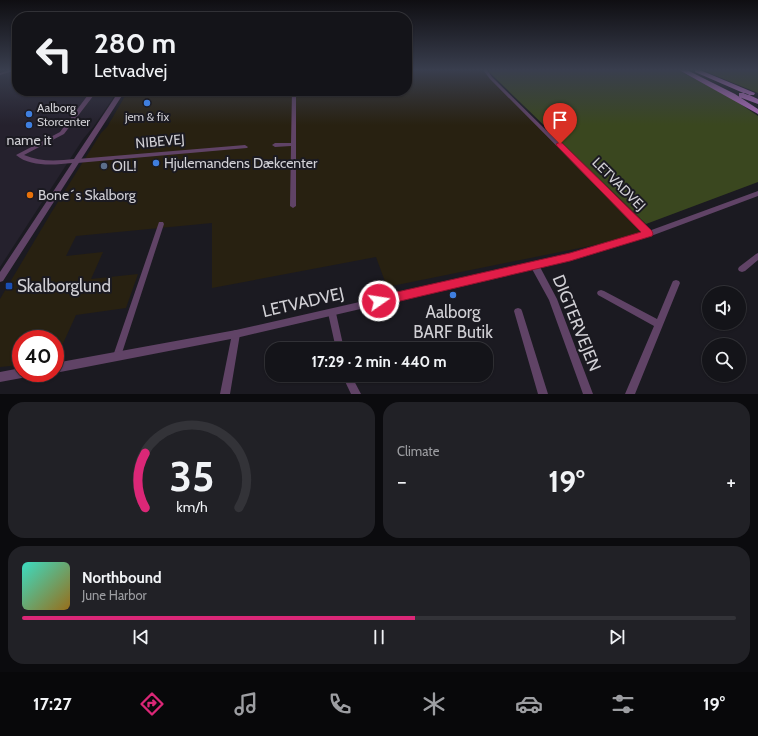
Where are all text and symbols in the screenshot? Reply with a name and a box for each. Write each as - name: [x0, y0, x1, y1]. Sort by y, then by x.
- text: 280 m: [94, 26, 176, 60]
- icon: left: [28, 28, 80, 80]
- text: Letvadvej: [94, 60, 167, 82]
- marker: jem & fix: [142, 98, 152, 108]
- place label: Aalborg Storcenter: [37, 100, 90, 129]
- pin: [543, 103, 577, 144]
- marker: Aalborg Storcenter: [24, 109, 34, 119]
- place label: jem & fix: [124, 109, 169, 124]
- icon: arrive: [549, 109, 571, 131]
- marker: name it: [24, 120, 34, 130]
- street label: NIBEVEJ: [135, 130, 185, 152]
- place label: name it: [7, 131, 52, 149]
- street label: LETVADVEJ: [588, 153, 650, 215]
- place label: Hjulemandens Dækcenter: [164, 154, 318, 172]
- place label: OIL!: [112, 157, 137, 175]
- marker: Hjulemandens Dækcenter: [151, 158, 161, 168]
- marker: OIL!: [99, 161, 109, 171]
- place label: Bone´s Skalborg: [38, 186, 137, 204]
- marker: Bone´s Skalborg: [25, 190, 35, 200]
- street label: DIGTERVEJEN: [549, 272, 605, 374]
- place label: Skalborglund: [17, 276, 111, 296]
- position arrow: [358, 280, 400, 322]
- marker: Skalborglund: [4, 281, 14, 291]
- street label: LETVADVEJ: [260, 283, 346, 321]
- map controls: [702, 286, 746, 382]
- button: sound: [702, 286, 746, 330]
- marker: Aalborg BARF Butik: [448, 290, 458, 300]
- place label: Aalborg BARF Butik: [413, 302, 493, 342]
- speed limit sign: 40: [12, 330, 64, 382]
- button: search: [702, 338, 746, 382]
- text: 17:29 · 2 min · 440 m: [311, 353, 447, 371]
- text: Climate: [397, 443, 439, 459]
- text: 35: [169, 451, 214, 501]
- text: 19°: [548, 463, 585, 500]
- text: −: [397, 468, 407, 495]
- text: +: [726, 468, 736, 495]
- text: km/h: [176, 498, 207, 516]
- text: Northbound: [82, 569, 162, 587]
- text: June Harbor: [82, 587, 147, 603]
- icon: previous: [130, 626, 152, 648]
- icon: pause: [368, 626, 390, 648]
- icon: next: [606, 626, 628, 648]
- icon: directions: [138, 690, 166, 718]
- icon: music: [232, 690, 260, 718]
- icon: phone: [326, 690, 354, 718]
- icon: climate: [420, 690, 448, 718]
- icon: car: [515, 690, 543, 718]
- icon: filters: [609, 690, 637, 718]
- text: 17:27: [33, 693, 72, 715]
- text: 19°: [703, 693, 725, 715]

